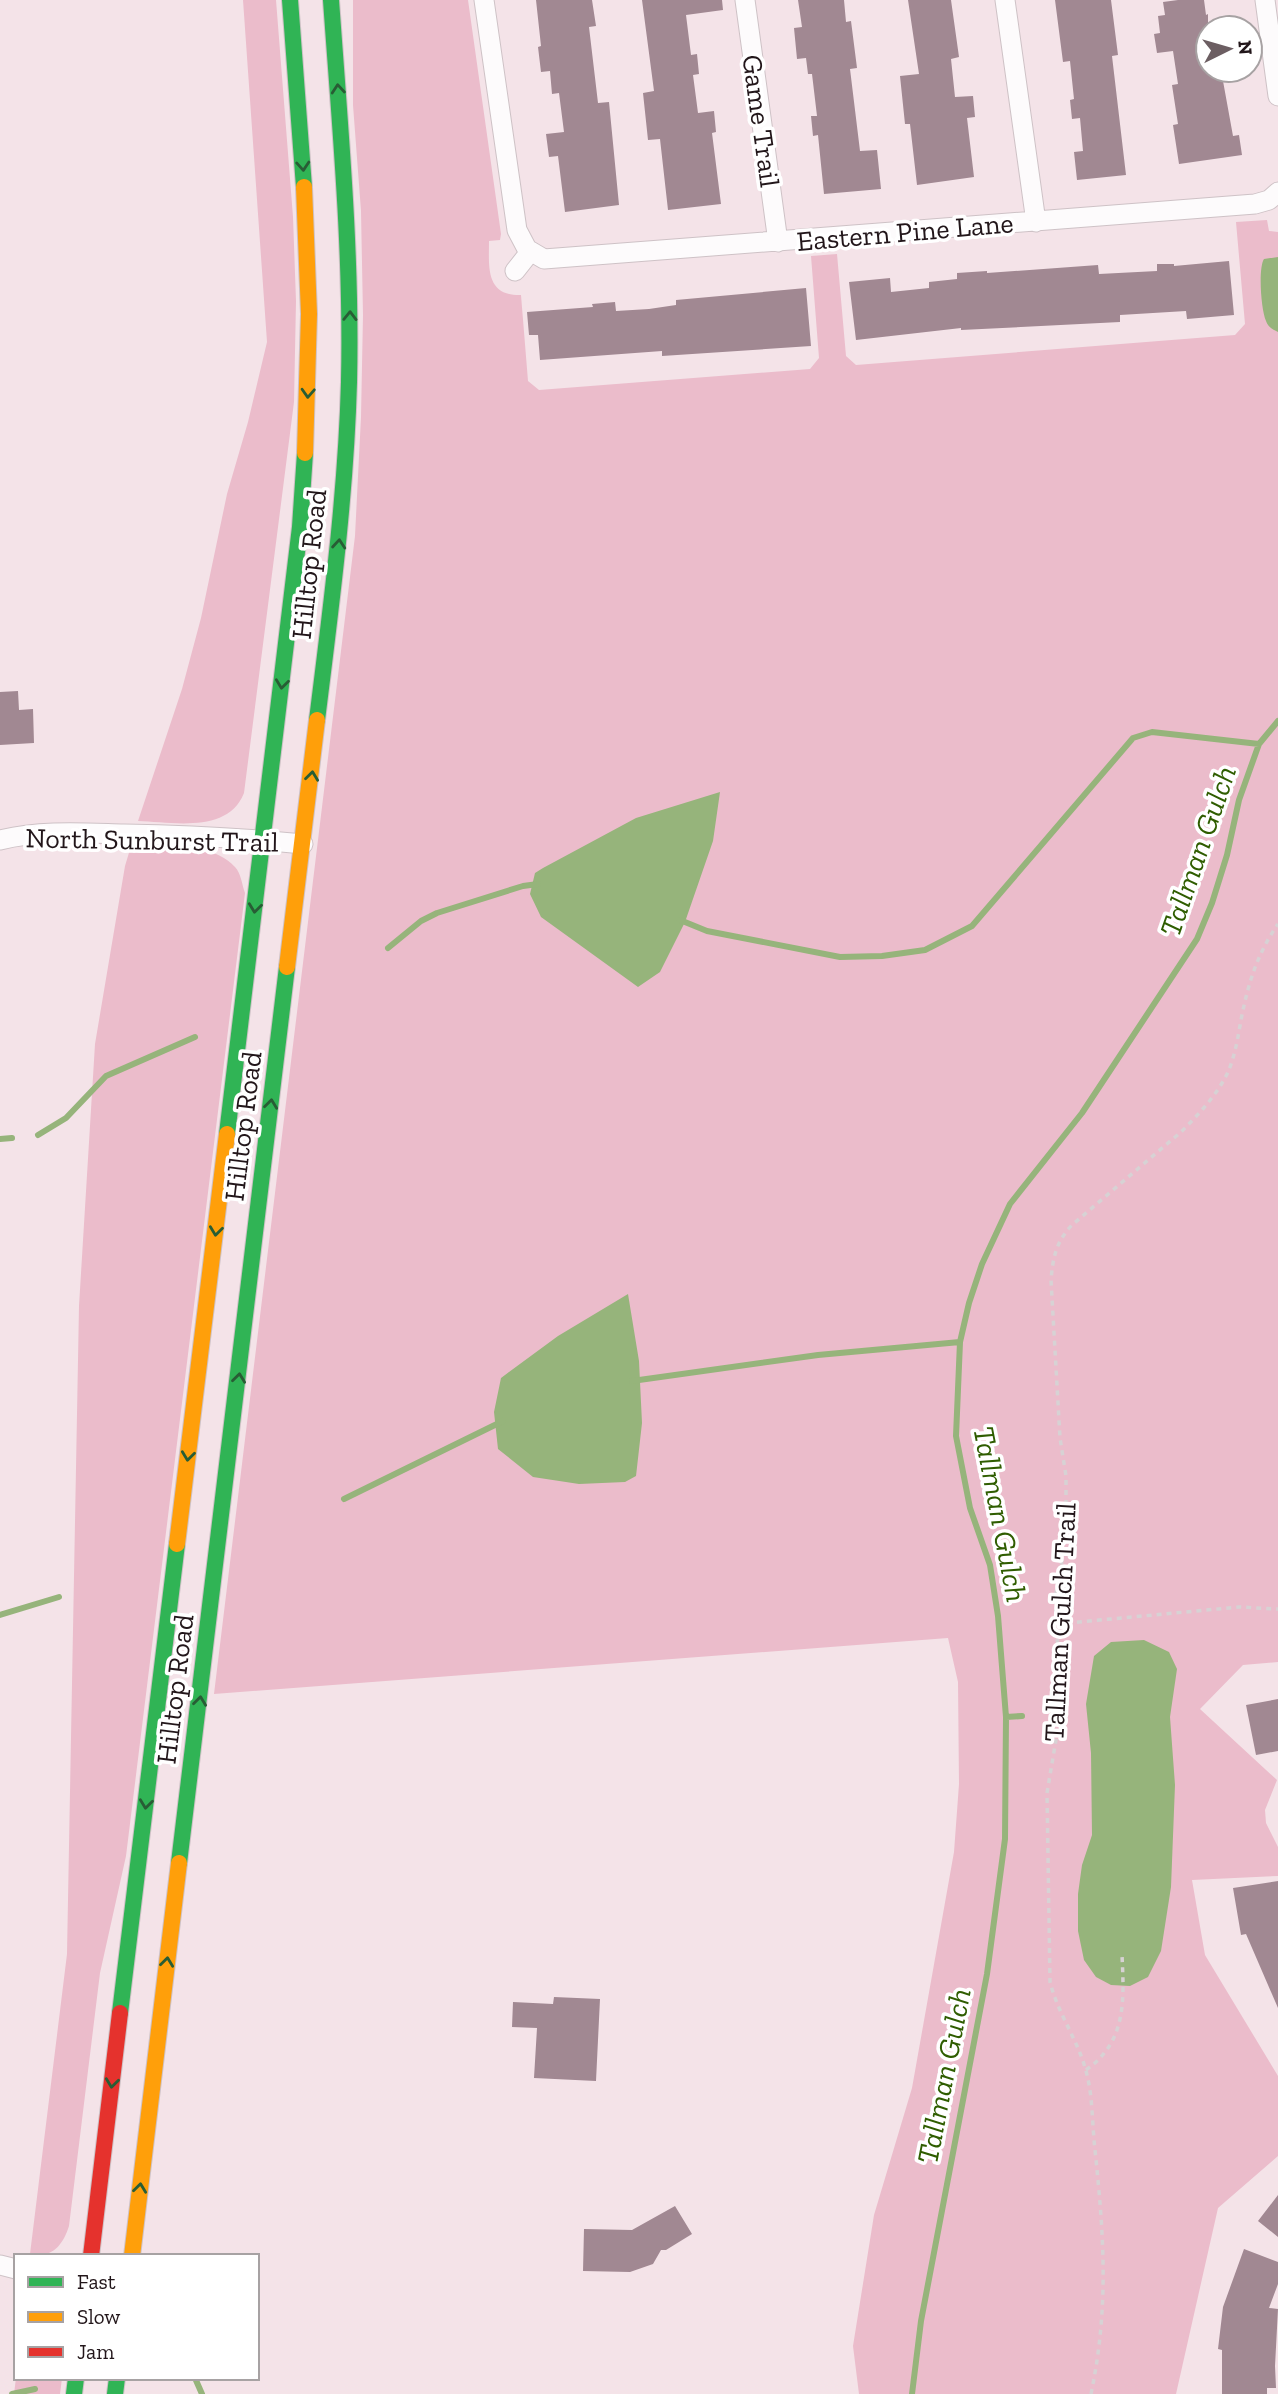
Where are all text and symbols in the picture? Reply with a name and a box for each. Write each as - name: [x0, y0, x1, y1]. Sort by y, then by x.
- north arrow: [1194, 14, 1264, 84]
- text: N: [1233, 39, 1258, 56]
- street label: Game Trail: [735, 53, 787, 189]
- one-way arrow: [331, 83, 346, 94]
- one-way arrow: [295, 161, 310, 172]
- street label: Eastern Pine Lane: [795, 206, 1015, 258]
- one-way arrow: [342, 311, 358, 321]
- one-way arrow: [300, 388, 315, 399]
- street label: Hilltop Road: [285, 487, 333, 641]
- one-way arrow: [331, 538, 346, 549]
- one-way arrow: [275, 678, 290, 690]
- water label: Tallman Gulch: [1152, 761, 1244, 941]
- one-way arrow: [304, 771, 319, 782]
- street label: North Sunburst Trail: [25, 821, 279, 859]
- one-way arrow: [247, 902, 262, 913]
- street label: Hilltop Road: [217, 1049, 269, 1203]
- one-way arrow: [264, 1098, 279, 1110]
- one-way arrow: [208, 1225, 223, 1237]
- one-way arrow: [231, 1372, 246, 1384]
- water label: Tallman Gulch: [965, 1423, 1035, 1605]
- one-way arrow: [180, 1451, 195, 1462]
- street label: Tallman Gulch Trail: [1037, 1502, 1083, 1742]
- street label: Hilltop Road: [149, 1612, 201, 1766]
- one-way arrow: [192, 1696, 207, 1707]
- one-way arrow: [138, 1798, 153, 1810]
- one-way arrow: [160, 1956, 175, 1968]
- water label: Tallman Gulch: [909, 1985, 979, 2167]
- one-way arrow: [104, 2077, 119, 2089]
- one-way arrow: [133, 2182, 148, 2194]
- legend: [14, 2254, 259, 2380]
- text: Fast: [77, 2269, 116, 2294]
- text: Slow: [77, 2304, 120, 2329]
- text: Jam: [77, 2339, 114, 2364]

